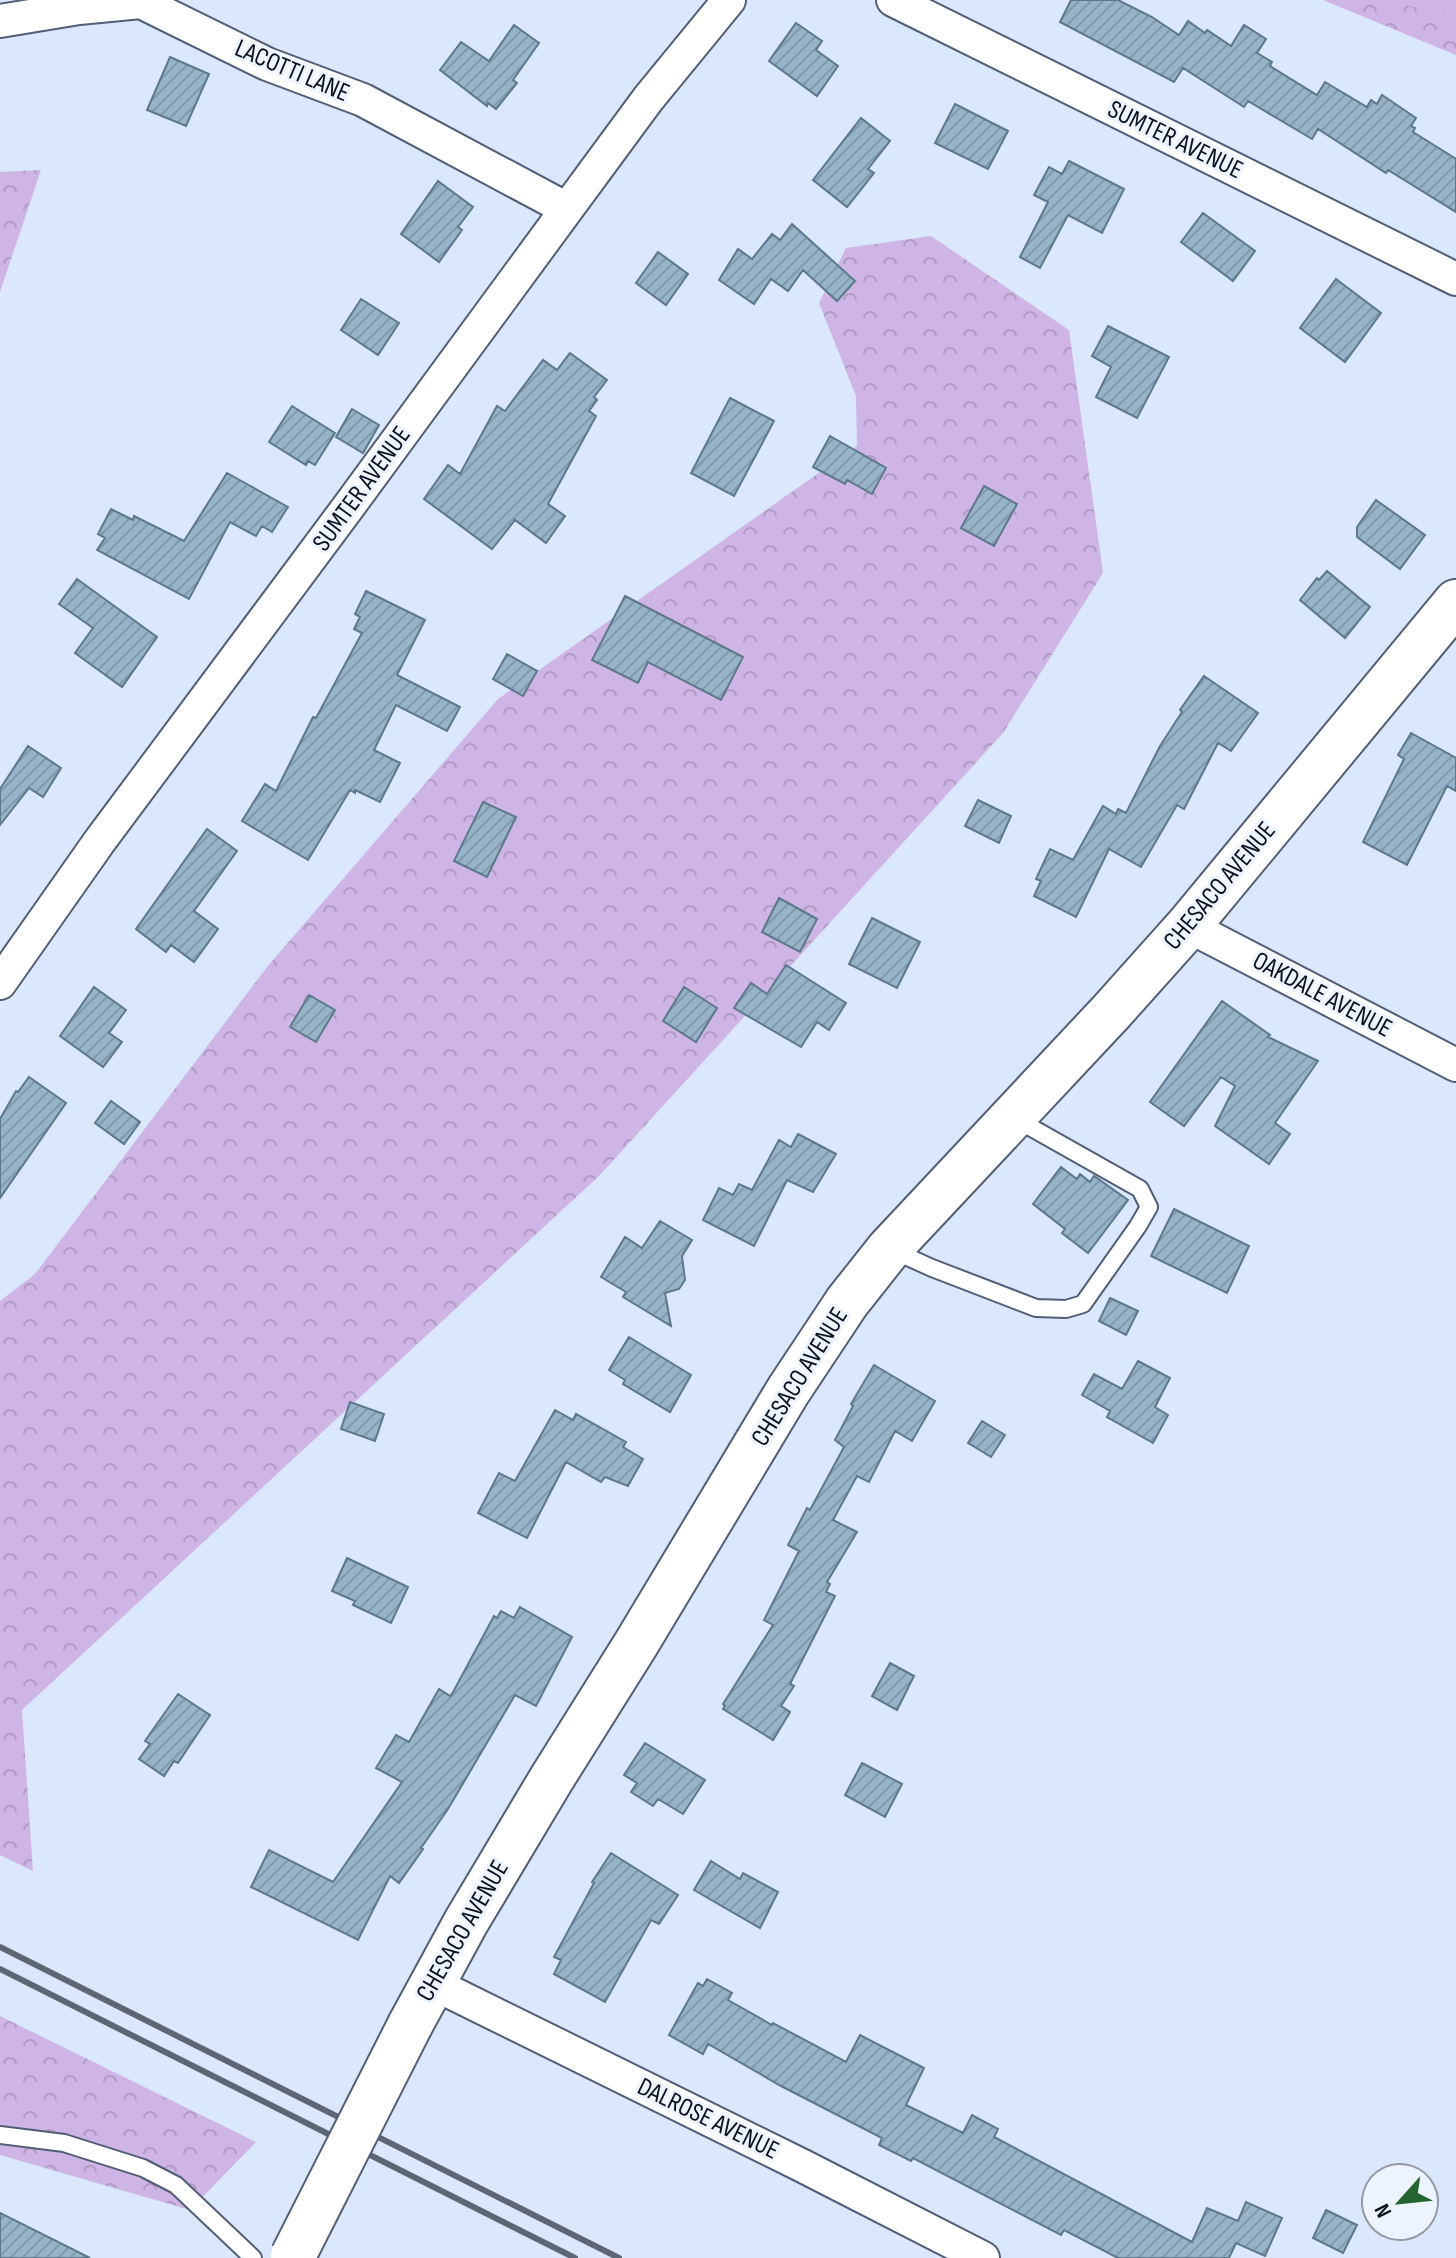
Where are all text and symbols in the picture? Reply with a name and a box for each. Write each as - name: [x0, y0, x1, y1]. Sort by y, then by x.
- street label: LACOTTI LANE: [230, 33, 354, 109]
- street label: SUMTER AVENUE: [1102, 94, 1248, 186]
- street label: SUMTER AVENUE: [306, 421, 418, 557]
- street label: CHESACO AVENUE: [1157, 816, 1283, 956]
- street label: OAKDALE AVENUE: [1247, 945, 1397, 1045]
- street label: CHESACO AVENUE: [745, 1302, 855, 1452]
- street label: CHESACO AVENUE: [410, 1855, 516, 2007]
- street label: DALROSE AVENUE: [632, 2071, 784, 2167]
- north arrow: [1360, 2162, 1440, 2242]
- text: N: [1369, 2199, 1398, 2222]

